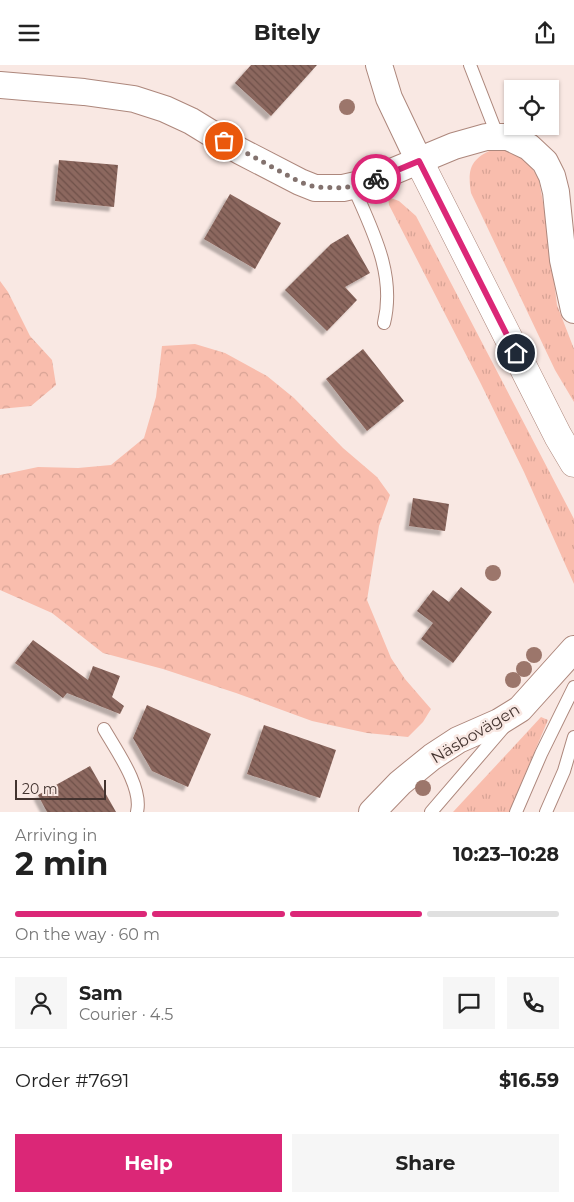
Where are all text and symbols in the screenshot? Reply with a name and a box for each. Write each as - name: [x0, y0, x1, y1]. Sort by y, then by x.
- icon: menu: [15, 19, 43, 47]
- text: Bitely: [254, 19, 320, 46]
- icon: share: [531, 19, 559, 47]
- map controls: [504, 80, 559, 135]
- button: locate: [504, 80, 559, 135]
- pin: [203, 120, 245, 162]
- icon: bag: [210, 127, 238, 155]
- courier: [351, 154, 401, 204]
- icon: bike: [362, 165, 390, 193]
- pin: [495, 332, 537, 374]
- icon: home: [502, 339, 530, 367]
- street label: Näsbovägen: [427, 699, 523, 767]
- scale bar: [15, 777, 106, 800]
- text: 20 m: [22, 780, 58, 798]
- text: Arriving in: [15, 826, 97, 845]
- text: 10:23–10:28: [453, 843, 559, 866]
- text: 2 min: [15, 844, 108, 883]
- text: On the way · 60 m: [15, 925, 160, 944]
- button: person: [15, 977, 67, 1029]
- button: chat: [443, 977, 495, 1029]
- button: phone: [507, 977, 559, 1029]
- text: Sam: [79, 982, 123, 1005]
- text: Courier · 4.5: [79, 1005, 173, 1024]
- text: Order #7691: [15, 1069, 129, 1092]
- text: $16.59: [499, 1069, 559, 1092]
- button: Help: [15, 1134, 282, 1192]
- button: Share: [292, 1134, 559, 1192]

